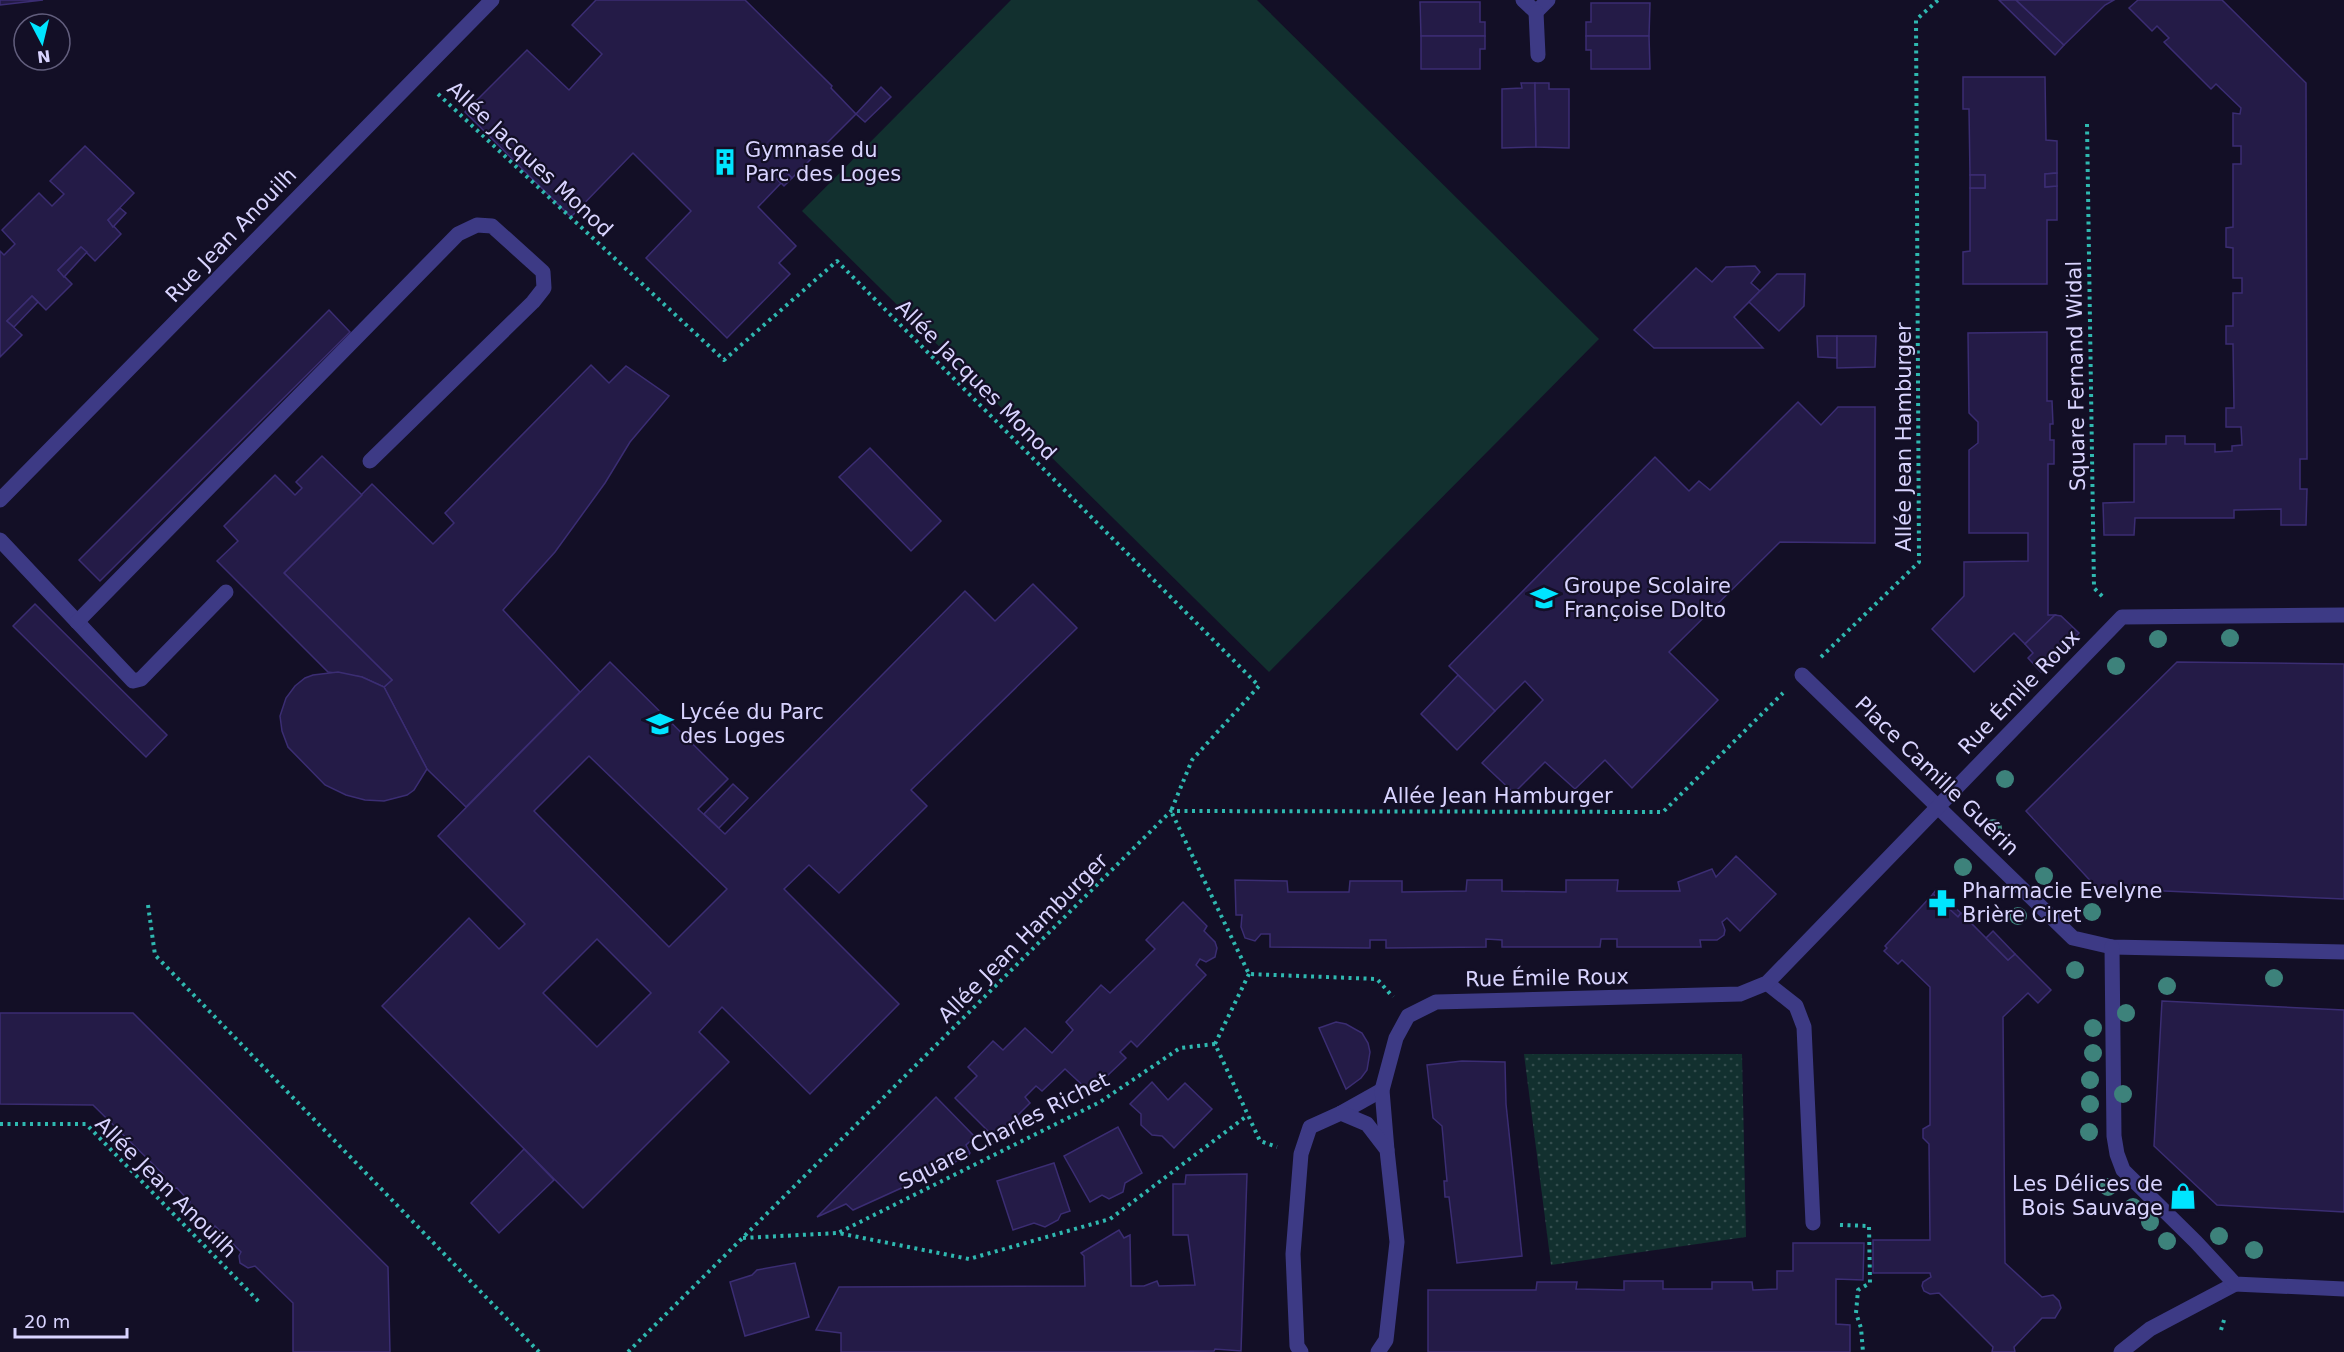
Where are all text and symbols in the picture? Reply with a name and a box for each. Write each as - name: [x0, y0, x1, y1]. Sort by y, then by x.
- north arrow: [12, 12, 72, 72]
- text: N: [36, 46, 52, 67]
- street label: Allée Jacques Monod: [443, 76, 617, 242]
- place label: Gymnase du Parc des Loges: [745, 138, 901, 186]
- building icon: Gymnase du Parc des Loges: [710, 147, 740, 177]
- street label: Rue Jean Anouilh: [161, 163, 301, 307]
- street label: Square Fernand Widal: [2062, 261, 2090, 491]
- street label: Allée Jacques Monod: [891, 295, 1061, 465]
- street label: Allée Jean Hamburger: [1892, 322, 1916, 552]
- place label: Groupe Scolaire Françoise Dolto: [1564, 574, 1731, 622]
- school or university icon: Groupe Scolaire Françoise Dolto: [1529, 583, 1559, 613]
- street label: Rue Émile Roux: [1953, 624, 2085, 759]
- street label: Place Camille Guérin: [1850, 692, 2024, 860]
- place label: Lycée du Parc des Loges: [680, 700, 824, 748]
- school or university icon: Lycée du Parc des Loges: [645, 709, 675, 739]
- street label: Allée Jean Hamburger: [1383, 784, 1613, 808]
- street label: Allée Jean Hamburger: [933, 848, 1113, 1028]
- place label: Pharmacie Evelyne Brière Ciret: [1962, 879, 2163, 927]
- pharmacy icon: Pharmacie Evelyne Brière Ciret: [1927, 888, 1957, 918]
- street label: Rue Émile Roux: [1465, 964, 1629, 991]
- street label: Square Charles Richet: [895, 1067, 1113, 1195]
- street label: Allée Jean Anouilh: [91, 1112, 241, 1262]
- place label: Les Délices de Bois Sauvage: [2012, 1172, 2163, 1220]
- shop icon: Les Délices de Bois Sauvage: [2168, 1181, 2198, 1211]
- scale bar: [15, 1301, 128, 1339]
- text: 20 m: [24, 1311, 70, 1332]

